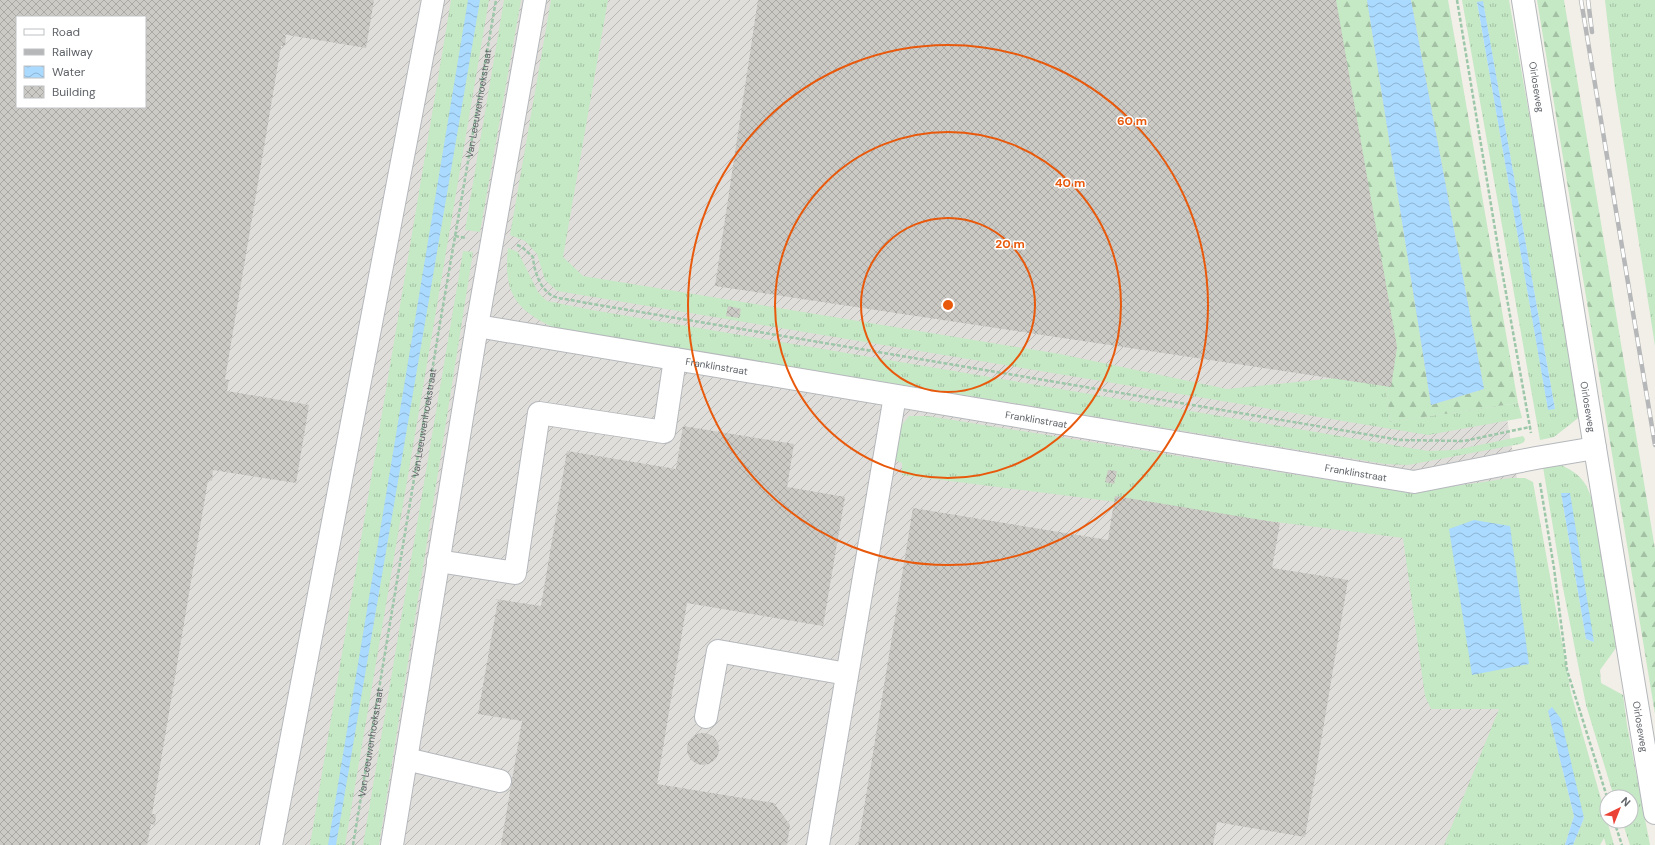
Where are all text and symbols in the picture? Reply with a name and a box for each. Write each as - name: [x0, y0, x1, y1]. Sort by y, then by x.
- legend: [16, 16, 146, 108]
- text: Road: [52, 24, 80, 40]
- text: Railway: [52, 44, 93, 60]
- street label: Van Leeuwenhoekstraat: [462, 48, 494, 159]
- street label: Oirloseweg: [1526, 61, 1548, 114]
- text: Water: [52, 64, 86, 80]
- text: Building: [52, 84, 96, 100]
- text: 60 m: [1117, 113, 1147, 129]
- text: 40 m: [1055, 175, 1085, 191]
- text: 20 m: [995, 236, 1025, 252]
- centre of rings: [941, 298, 955, 312]
- street label: Franklinstraat: [685, 354, 749, 377]
- street label: Van Leeuwenhoekstraat: [408, 367, 439, 478]
- street label: Oirloseweg: [1578, 380, 1599, 434]
- street label: Franklinstraat: [1004, 408, 1068, 431]
- street label: Franklinstraat: [1324, 461, 1388, 484]
- street label: Van Leeuwenhoekstraat: [355, 687, 386, 798]
- street label: Oirloseweg: [1630, 700, 1651, 753]
- north arrow: [1599, 789, 1639, 829]
- text: N: [1618, 794, 1634, 810]

